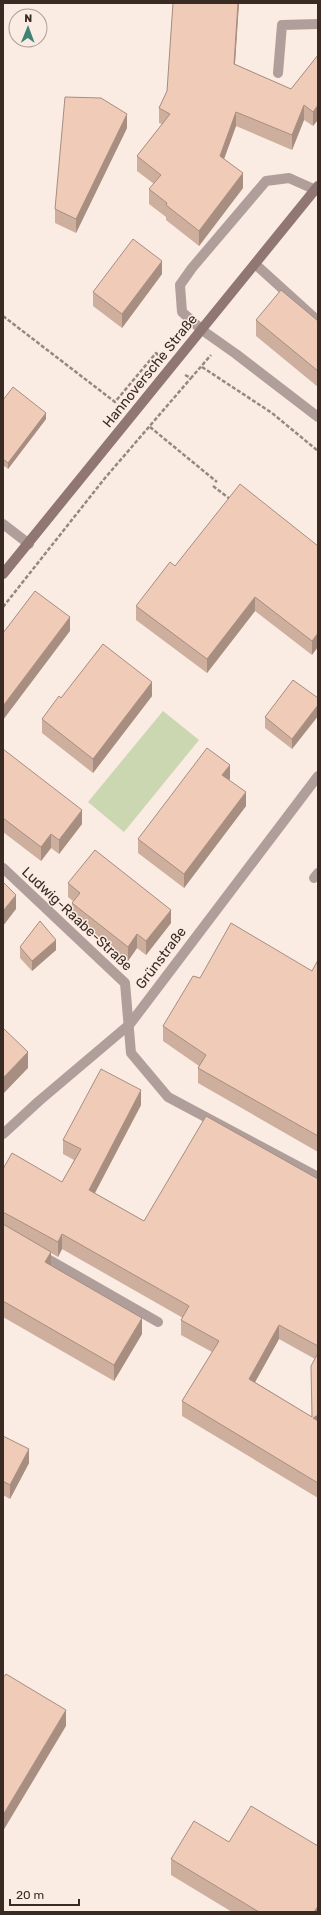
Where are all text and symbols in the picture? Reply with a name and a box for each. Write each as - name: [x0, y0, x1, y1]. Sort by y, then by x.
- north arrow: [8, 8, 48, 48]
- text: N: [24, 12, 32, 25]
- street label: Hannoversche Straße: [99, 311, 201, 431]
- street label: Ludwig-Raabe-Straße: [18, 863, 136, 975]
- street label: Grünstraße: [132, 923, 190, 992]
- scale bar: [10, 1881, 79, 1907]
- text: 20 m: [16, 1888, 44, 1902]

